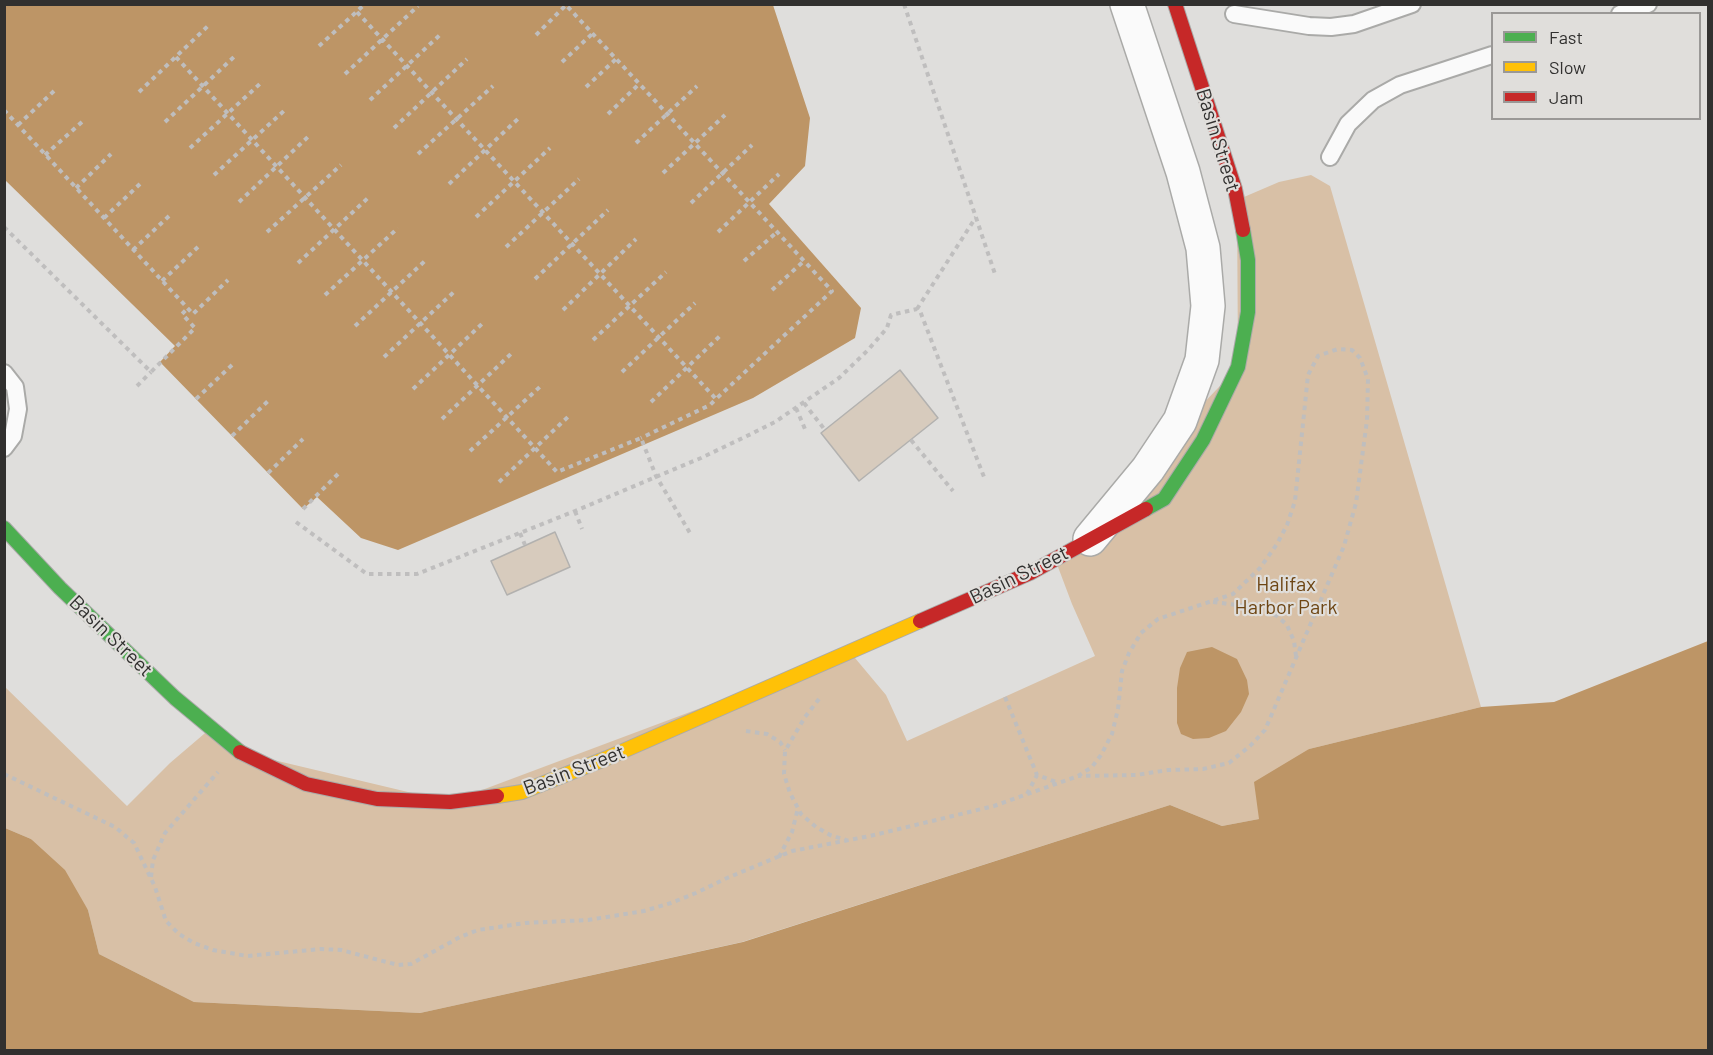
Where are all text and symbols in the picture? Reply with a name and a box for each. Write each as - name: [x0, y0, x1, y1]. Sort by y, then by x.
- legend: [1491, 12, 1701, 120]
- text: Fast: [1549, 26, 1583, 48]
- text: Slow: [1549, 56, 1586, 78]
- street label: Basin Street: [1191, 85, 1245, 195]
- text: Jam: [1549, 86, 1583, 108]
- street label: Basin Street: [966, 541, 1072, 609]
- park label: Halifax Harbor Park: [1235, 572, 1337, 619]
- street label: Basin Street: [64, 590, 158, 682]
- street label: Basin Street: [520, 740, 628, 800]

